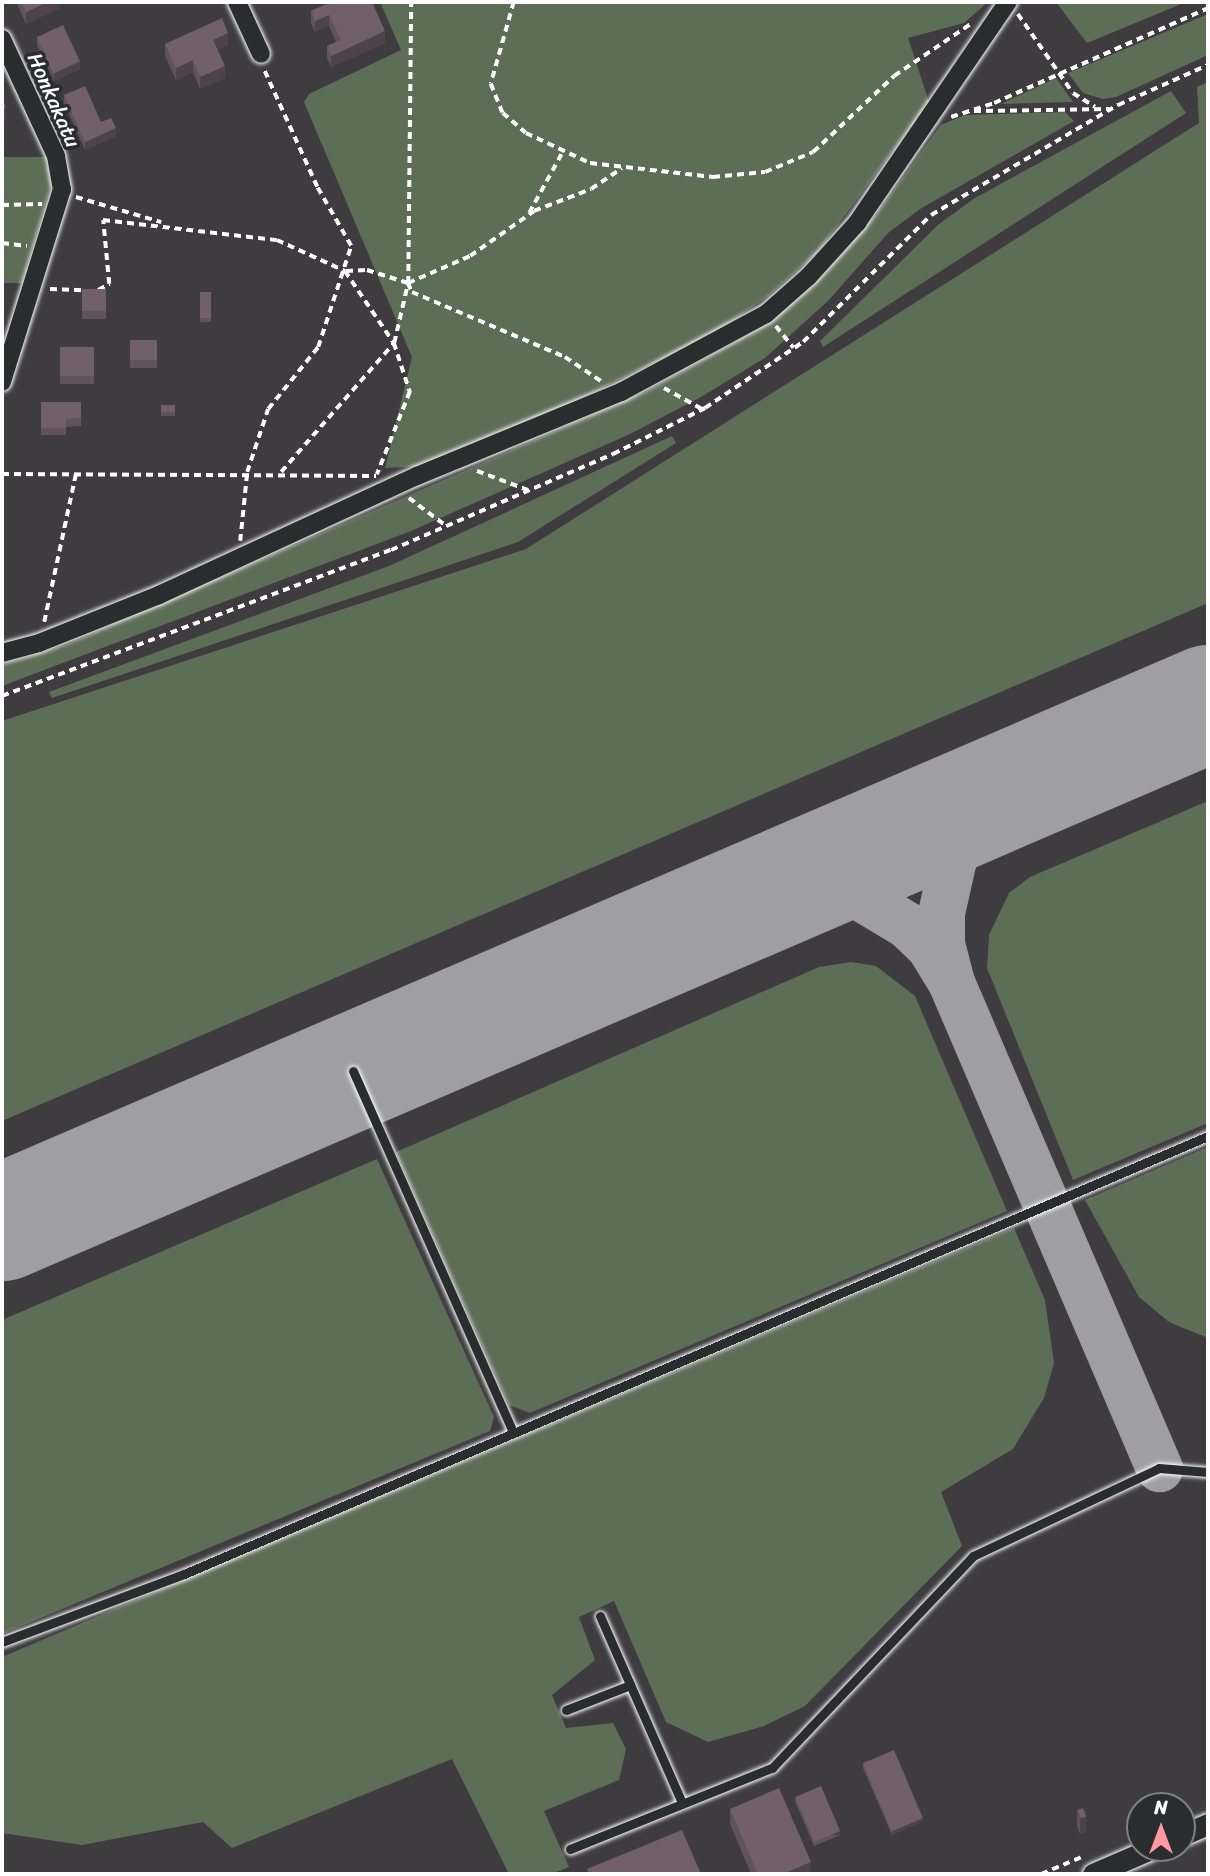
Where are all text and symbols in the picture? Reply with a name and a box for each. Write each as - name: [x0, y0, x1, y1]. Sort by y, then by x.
- street label: Honkakatu: [22, 49, 86, 151]
- text: N: [1154, 1791, 1168, 1824]
- north arrow: [1126, 1792, 1196, 1862]

